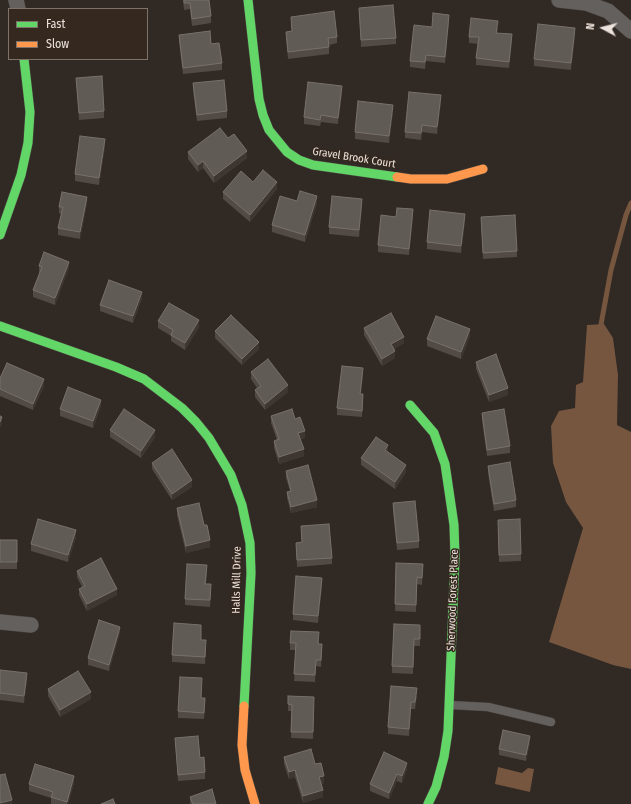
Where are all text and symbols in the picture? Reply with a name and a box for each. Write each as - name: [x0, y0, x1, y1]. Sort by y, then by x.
- legend: [8, 8, 148, 60]
- north arrow: [583, 8, 623, 48]
- text: Fast: [46, 17, 65, 31]
- text: N: [584, 22, 597, 31]
- text: Slow: [46, 37, 69, 51]
- street label: Gravel Brook Court: [311, 145, 397, 171]
- street label: Halls Mill Drive: [230, 546, 244, 614]
- street label: Sherwood Forest Place: [445, 549, 461, 651]

